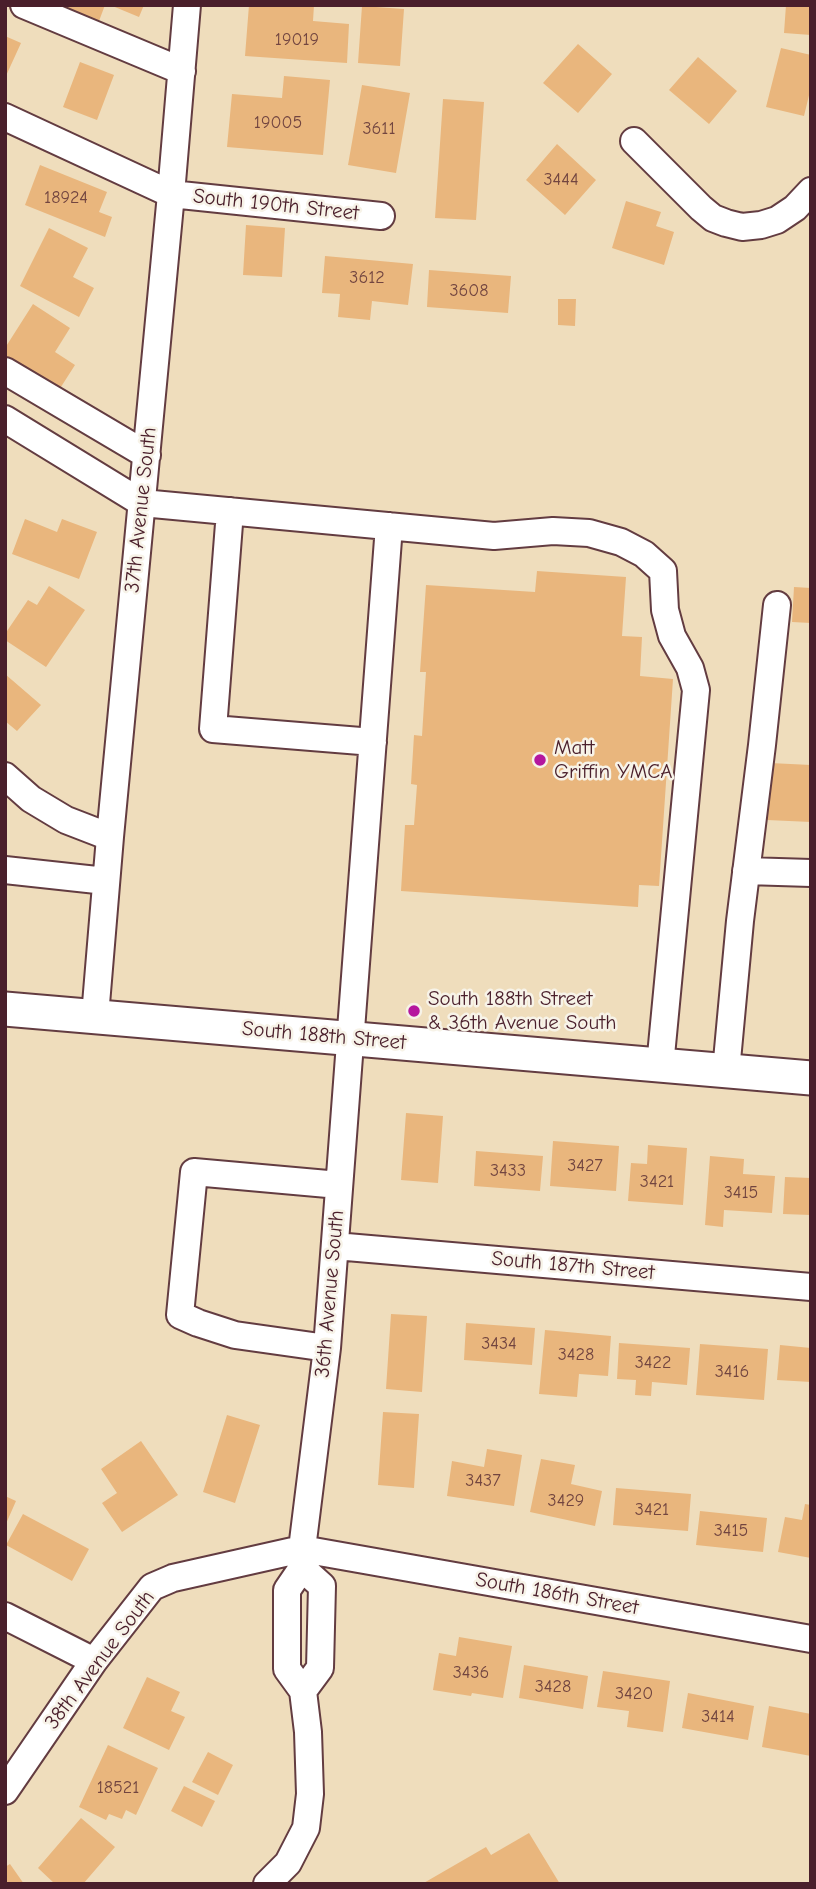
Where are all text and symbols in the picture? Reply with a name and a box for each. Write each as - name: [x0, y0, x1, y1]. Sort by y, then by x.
- house number: 19019: [275, 29, 319, 51]
- house number: 19005: [254, 112, 302, 134]
- house number: 3611: [362, 118, 396, 140]
- house number: 3444: [543, 169, 579, 191]
- street label: South 190th Street: [192, 184, 360, 226]
- house number: 18924: [44, 187, 88, 209]
- house number: 3612: [349, 267, 385, 289]
- house number: 3608: [449, 280, 489, 302]
- street label: 37th Avenue South: [120, 426, 162, 594]
- place label: Matt Griffin YMCA: [554, 735, 672, 785]
- marker: Matt Griffin YMCA: [532, 752, 548, 768]
- place label: South 188th Street & 36th Avenue South: [428, 986, 616, 1036]
- marker: South 188th Street & 36th Avenue South: [406, 1003, 422, 1019]
- street label: South 188th Street: [241, 1016, 407, 1056]
- house number: 3427: [567, 1155, 603, 1177]
- house number: 3433: [490, 1160, 526, 1182]
- house number: 3421: [640, 1171, 674, 1193]
- house number: 3415: [724, 1182, 758, 1204]
- street label: 36th Avenue South: [310, 1209, 350, 1379]
- street label: South 187th Street: [490, 1246, 656, 1286]
- house number: 3434: [481, 1333, 517, 1355]
- house number: 3428: [558, 1344, 594, 1366]
- house number: 3422: [635, 1352, 671, 1374]
- house number: 3416: [715, 1361, 749, 1383]
- house number: 3437: [465, 1470, 501, 1492]
- house number: 3429: [548, 1490, 584, 1512]
- house number: 3421: [635, 1499, 669, 1521]
- house number: 3415: [714, 1520, 748, 1542]
- street label: South 186th Street: [474, 1567, 640, 1621]
- street label: 38th Avenue South: [40, 1586, 160, 1734]
- house number: 3436: [453, 1662, 489, 1684]
- house number: 3428: [535, 1676, 571, 1698]
- house number: 3420: [615, 1683, 653, 1705]
- house number: 3414: [701, 1706, 735, 1728]
- house number: 18521: [97, 1777, 139, 1799]

